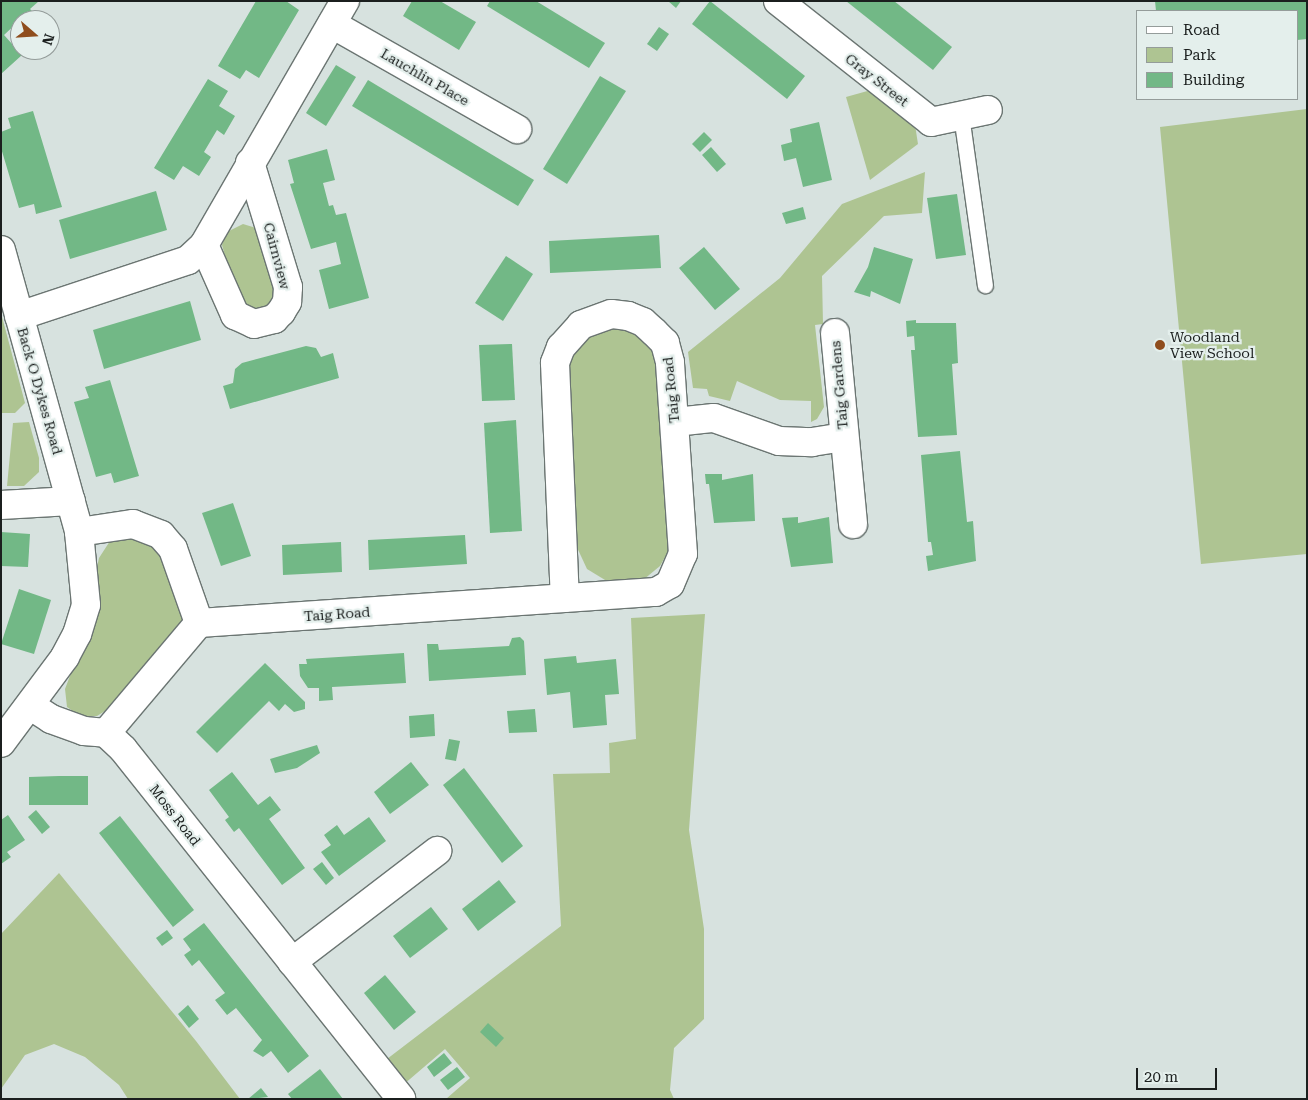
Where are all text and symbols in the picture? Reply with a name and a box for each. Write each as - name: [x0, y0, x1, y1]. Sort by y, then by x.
- north arrow: [10, 10, 60, 60]
- legend: [1136, 10, 1298, 100]
- text: Road: [1183, 21, 1220, 39]
- text: N: [39, 32, 58, 47]
- street label: Lauchlin Place: [378, 45, 472, 109]
- text: Park: [1183, 46, 1216, 64]
- street label: Gray Street: [842, 50, 912, 110]
- text: Building: [1183, 71, 1244, 89]
- street label: Cairnview: [260, 221, 294, 291]
- street label: Back O Dykes Road: [14, 325, 66, 457]
- place label: Woodland View School: [1170, 329, 1254, 362]
- marker: Woodland View School: [1154, 339, 1166, 351]
- street label: Taig Gardens: [827, 340, 851, 430]
- street label: Taig Road: [659, 356, 683, 424]
- street label: Taig Road: [303, 603, 371, 625]
- street label: Moss Road: [146, 781, 204, 849]
- scale bar: [1138, 1058, 1219, 1090]
- text: 20 m: [1144, 1068, 1178, 1086]

